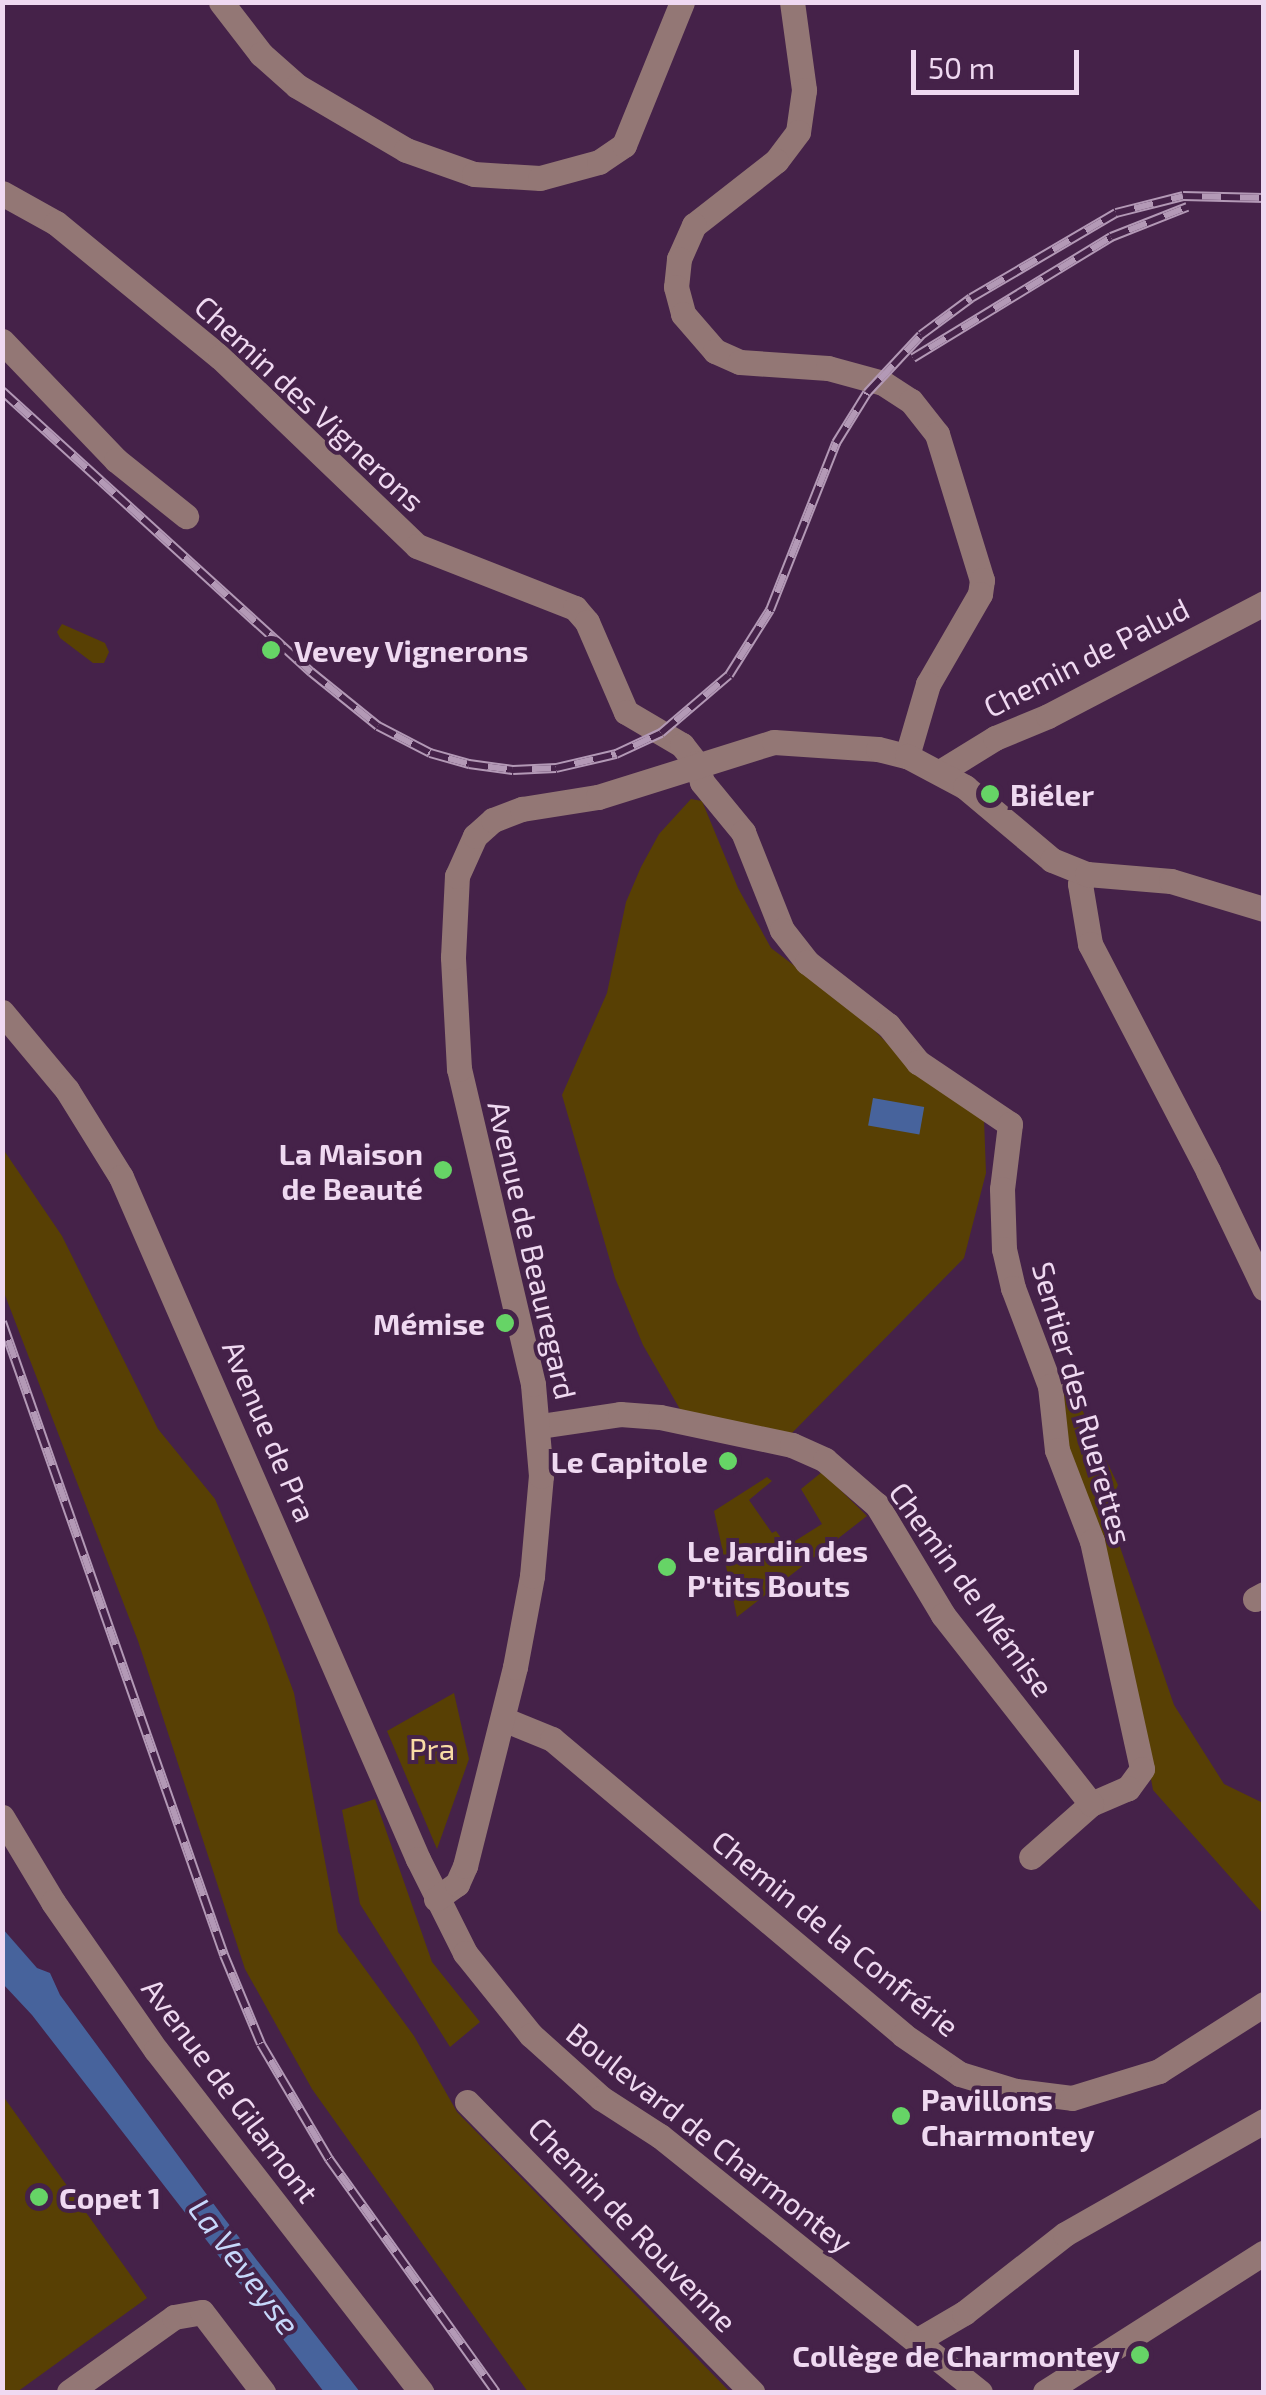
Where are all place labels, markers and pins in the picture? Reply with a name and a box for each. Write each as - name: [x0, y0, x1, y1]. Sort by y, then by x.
- place label: Vevey Vignerons: [294, 632, 530, 668]
- marker: Vevey Vignerons: [258, 637, 284, 663]
- place label: Biéler: [1010, 776, 1094, 812]
- marker: Biéler: [979, 783, 1001, 805]
- place label: La Maison de Beauté: [279, 1135, 423, 1206]
- marker: La Maison de Beauté: [432, 1159, 454, 1181]
- place label: Mémise: [373, 1305, 485, 1341]
- marker: Mémise: [494, 1312, 516, 1334]
- place label: Le Capitole: [551, 1443, 708, 1479]
- marker: Le Capitole: [717, 1450, 739, 1472]
- place label: Le Jardin des P'tits Bouts: [687, 1532, 869, 1602]
- marker: Le Jardin des P'tits Bouts: [656, 1556, 678, 1578]
- place label: Pavillons Charmontey: [921, 2081, 1095, 2152]
- marker: Pavillons Charmontey: [890, 2105, 912, 2127]
- place label: Copet 1: [59, 2179, 161, 2215]
- marker: Copet 1: [28, 2186, 50, 2208]
- place label: Collège de Charmontey: [792, 2337, 1120, 2373]
- marker: Collège de Charmontey: [1129, 2344, 1151, 2366]

